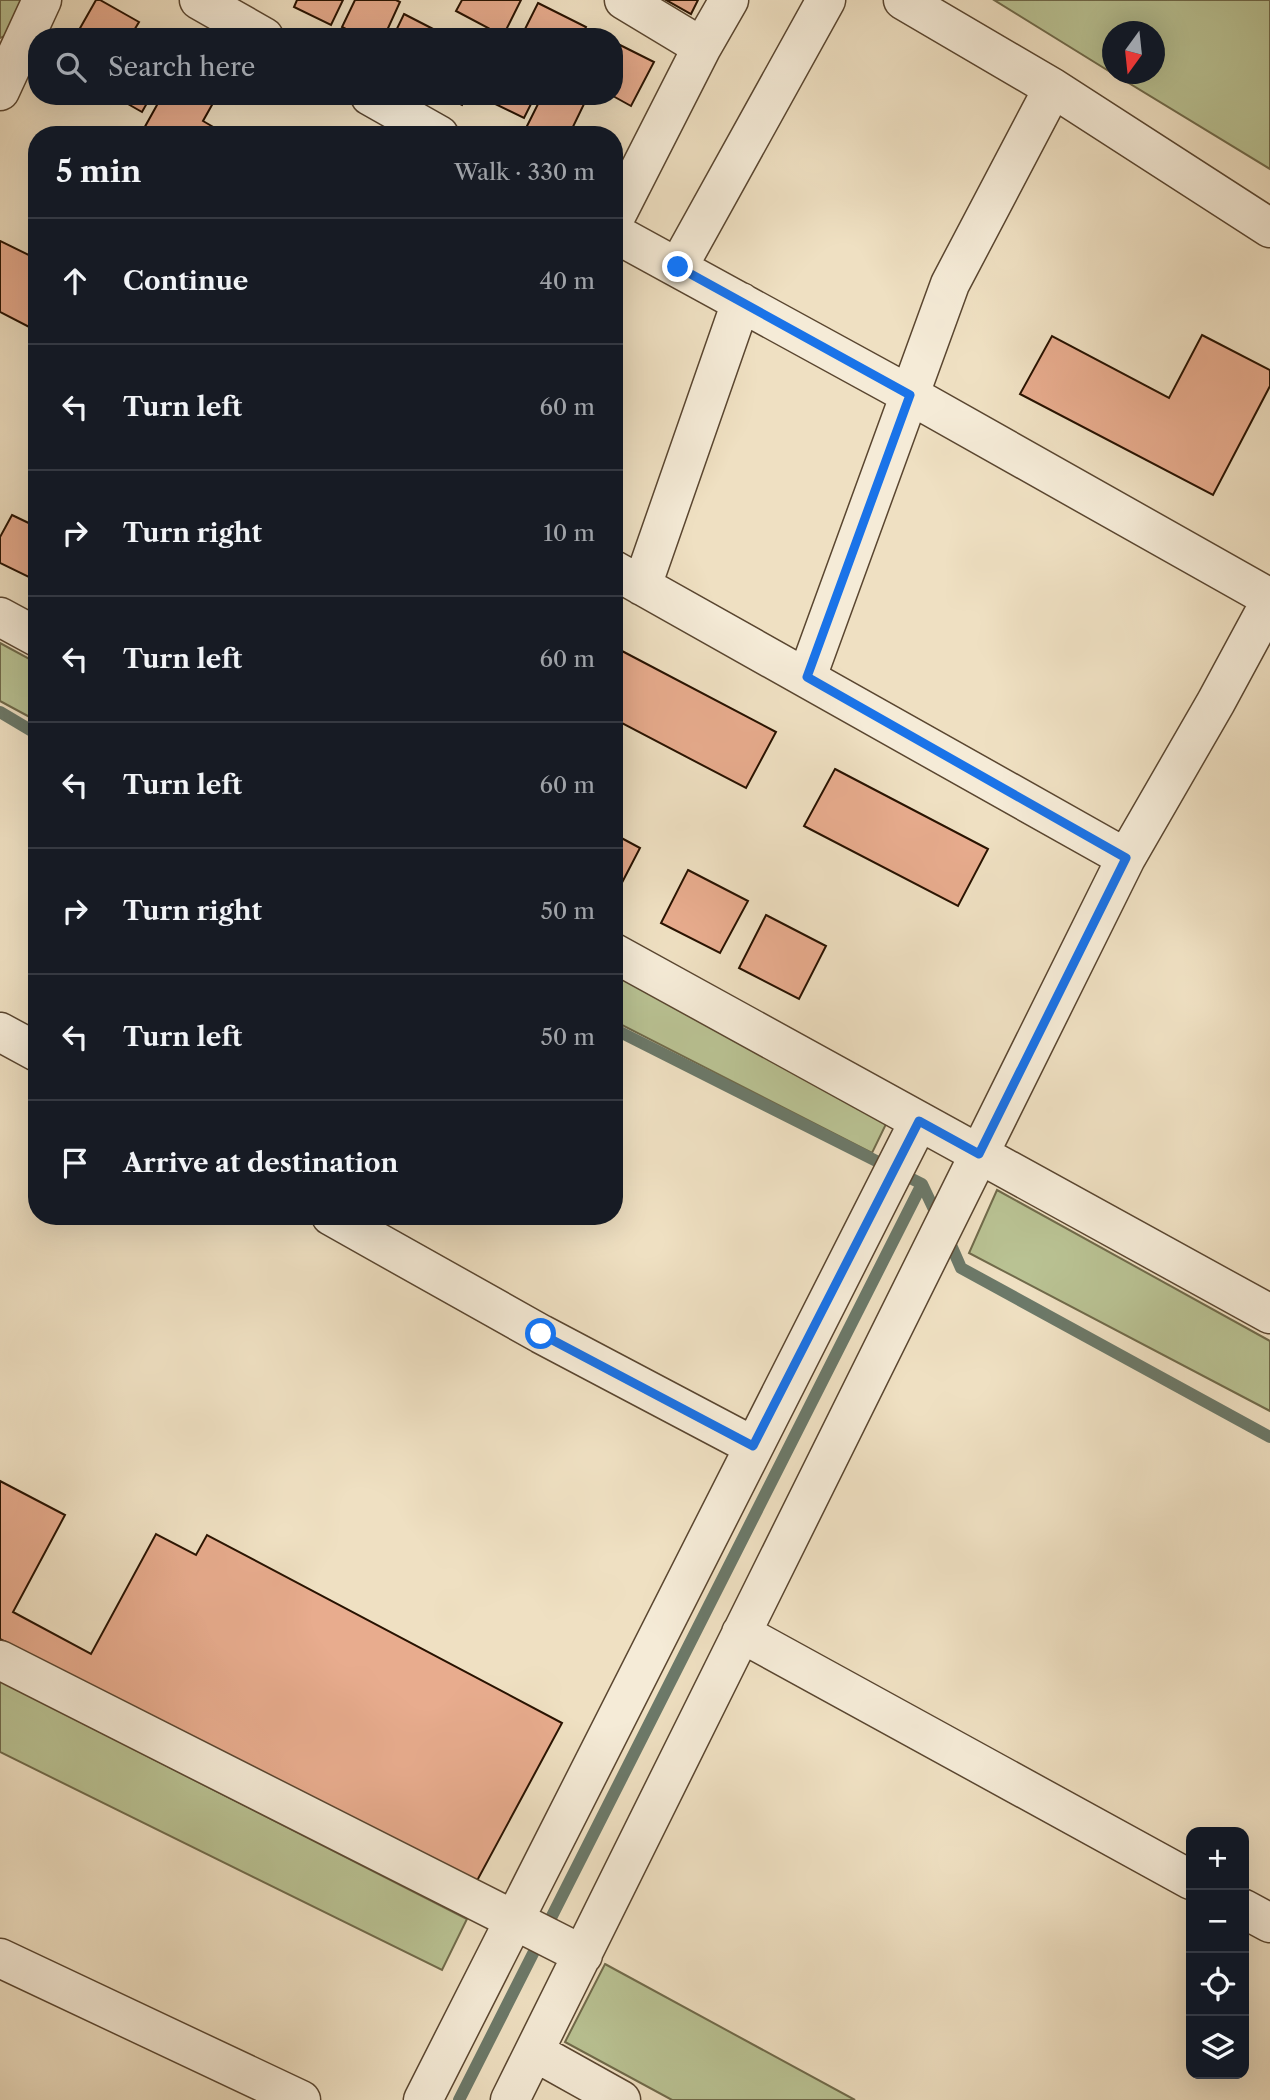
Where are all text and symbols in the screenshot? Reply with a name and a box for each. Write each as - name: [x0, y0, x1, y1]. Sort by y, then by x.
- north arrow: [1102, 21, 1165, 84]
- search box: [28, 28, 623, 105]
- icon: search: [52, 48, 90, 86]
- text: Search here: [108, 51, 255, 83]
- text: 5 min: [56, 153, 141, 190]
- text: Walk · 330 m: [454, 158, 595, 186]
- route end: [662, 251, 693, 282]
- icon: ahead: [56, 262, 94, 300]
- text: Continue: [123, 265, 248, 297]
- text: 40 m: [540, 267, 595, 295]
- icon: left: [56, 388, 94, 426]
- text: Turn left: [123, 391, 242, 423]
- text: 60 m: [539, 393, 595, 421]
- icon: right: [56, 514, 94, 552]
- text: Turn right: [123, 517, 262, 549]
- text: 10 m: [543, 519, 595, 547]
- icon: left: [56, 640, 94, 678]
- text: Turn left: [123, 643, 242, 675]
- text: 60 m: [539, 645, 595, 673]
- icon: left: [56, 766, 94, 804]
- text: Turn left: [123, 769, 242, 801]
- text: 60 m: [539, 771, 595, 799]
- icon: right: [56, 892, 94, 930]
- text: Turn right: [123, 895, 262, 927]
- text: 50 m: [540, 897, 595, 925]
- icon: left: [56, 1018, 94, 1056]
- text: Turn left: [123, 1021, 242, 1053]
- text: 50 m: [540, 1023, 595, 1051]
- icon: arrive: [56, 1144, 94, 1182]
- text: Arrive at destination: [123, 1147, 398, 1179]
- route start: [525, 1318, 556, 1349]
- map controls: [1186, 1827, 1249, 2079]
- button: +: [1186, 1827, 1249, 1890]
- button: −: [1186, 1890, 1249, 1953]
- button: locate: [1186, 1953, 1249, 2016]
- button: layers: [1186, 2016, 1249, 2079]

